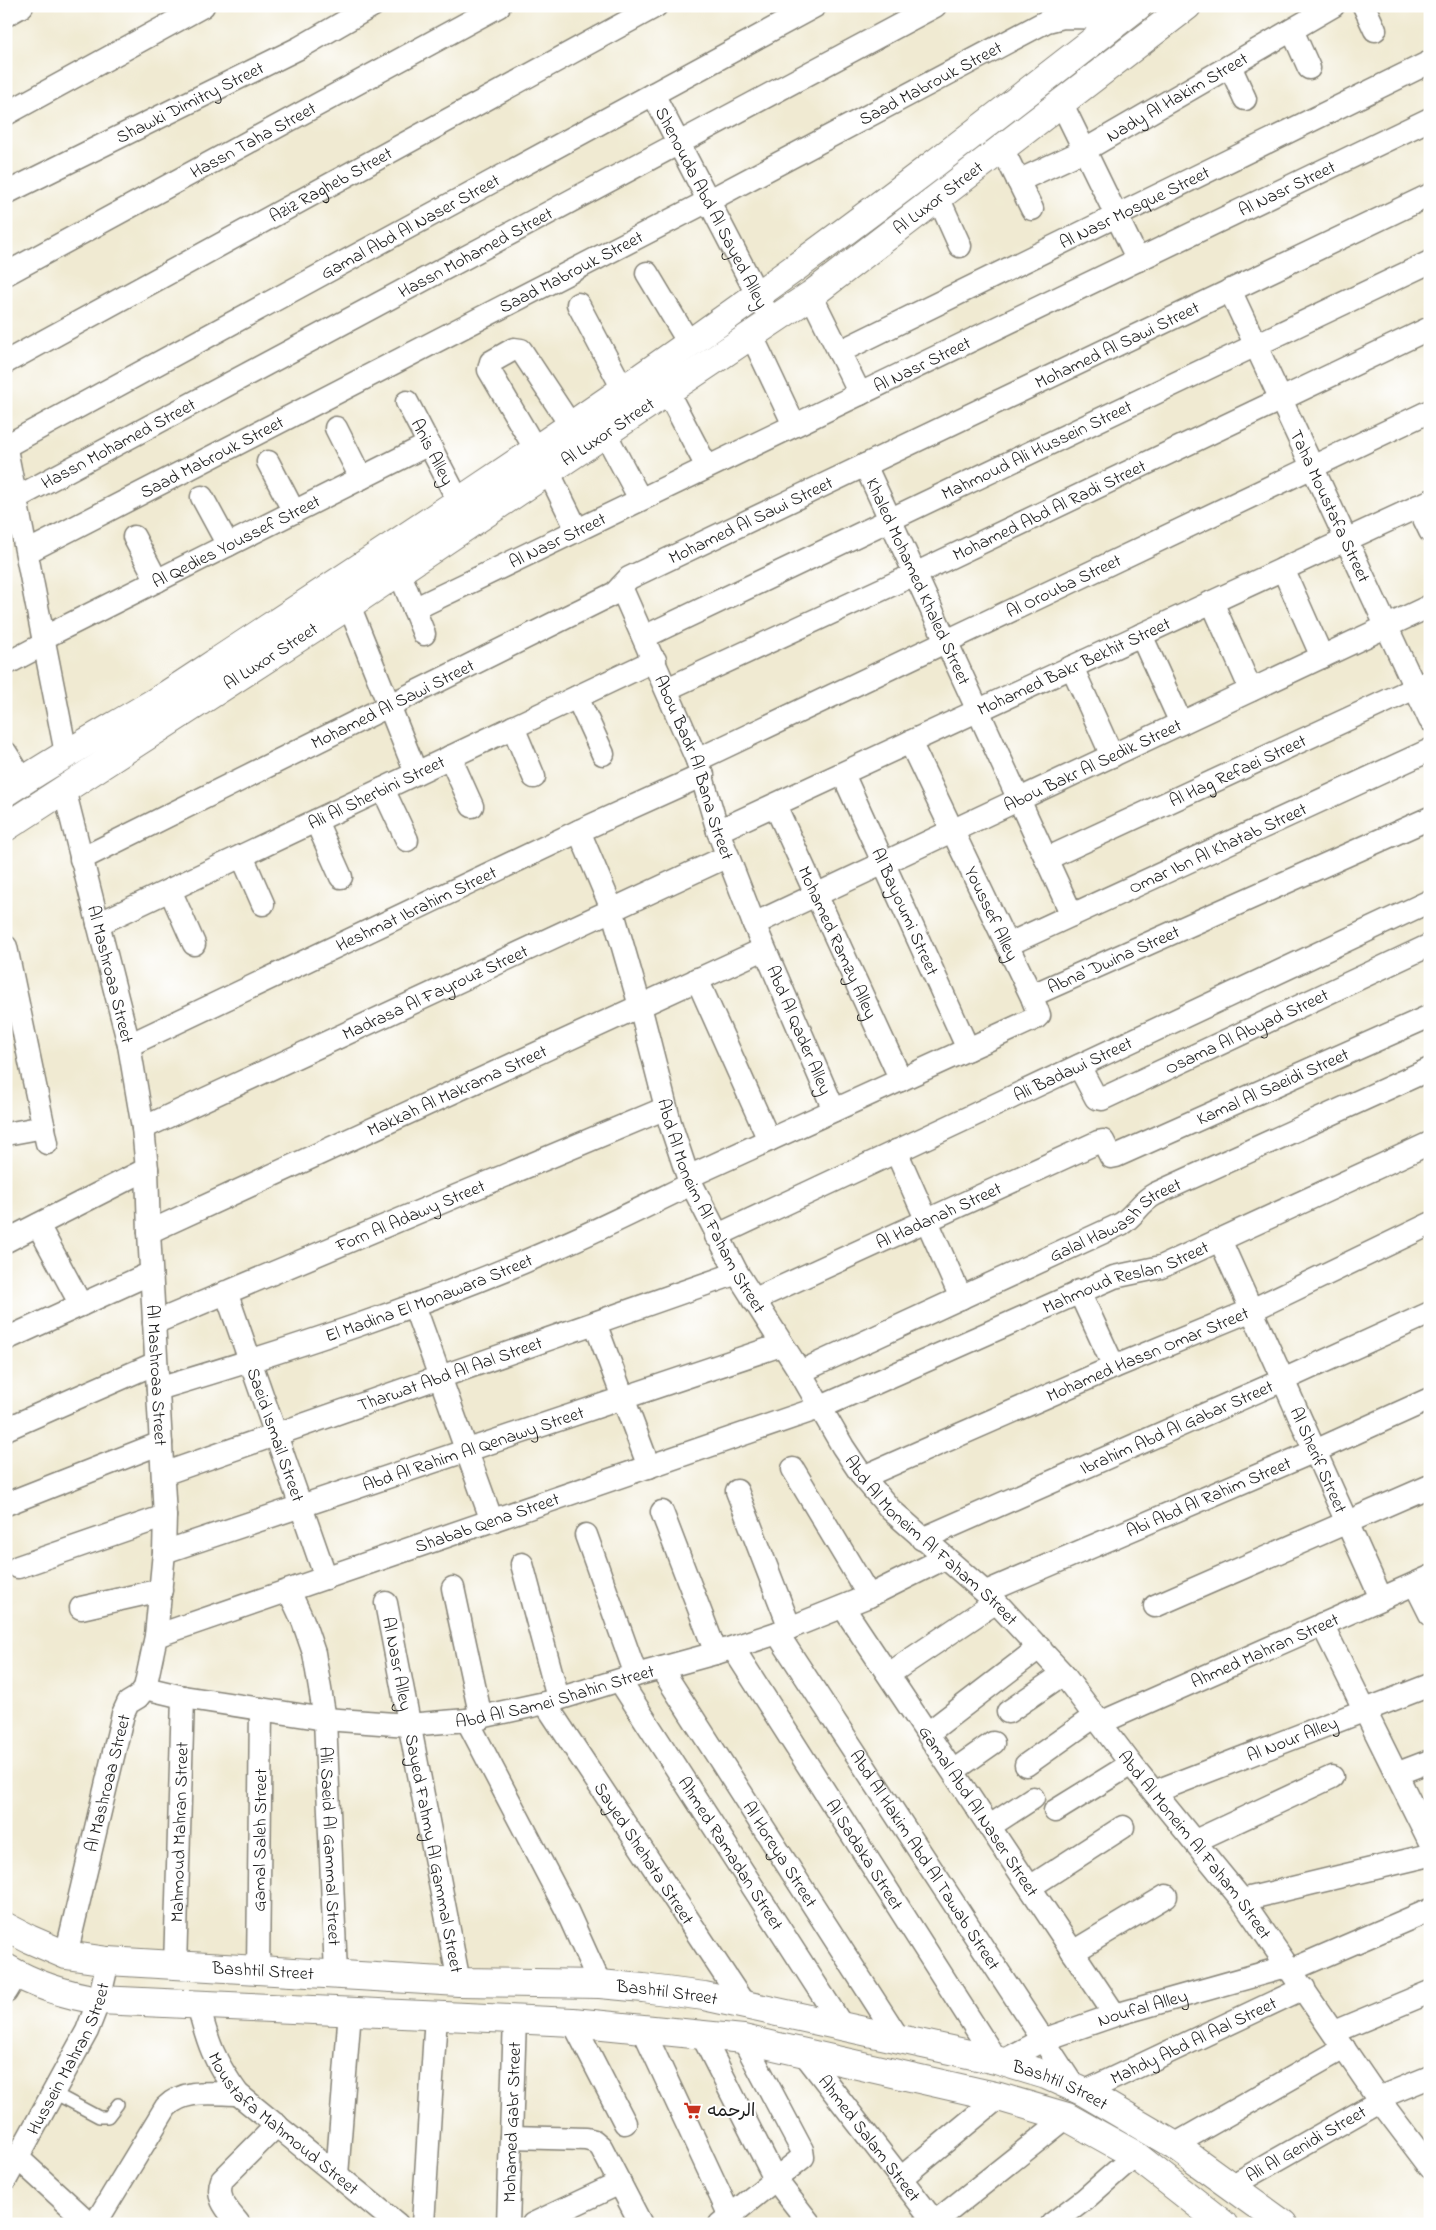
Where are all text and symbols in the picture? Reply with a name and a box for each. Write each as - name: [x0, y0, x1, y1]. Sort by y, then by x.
- street label: Saad Mabrouk Street: [855, 36, 1008, 133]
- street label: Nady Al Hakim Street: [1102, 47, 1254, 150]
- street label: Shawki Dimitry Street: [112, 56, 269, 152]
- street label: Hassn Taha Street: [186, 97, 322, 186]
- street label: Shenouda Abd Al Sayed Alley: [647, 103, 773, 314]
- street label: Aziz Ragheb Street: [265, 142, 398, 230]
- street label: Al Nasr Street: [1235, 155, 1341, 224]
- street label: Al Luxor Street: [888, 156, 990, 242]
- street label: Al Nasr Mosque Street: [1055, 161, 1215, 257]
- street label: Gamal Abd Al Naser Street: [317, 169, 505, 287]
- street label: Hassn Mohamed Street: [394, 202, 558, 306]
- street label: Saad Mabrouk Street: [495, 225, 648, 321]
- street label: Mohamed Al Sawi Street: [1031, 296, 1204, 397]
- street label: Al Nasr Street: [870, 331, 976, 400]
- street label: Al Luxor Street: [557, 392, 661, 474]
- street label: Hassn Mohamed Street: [37, 393, 201, 497]
- street label: Mahmoud Ali Hussein Street: [938, 395, 1137, 508]
- street label: Saad Mabrouk Street: [136, 411, 289, 506]
- street label: Anis Alley: [403, 415, 459, 491]
- street label: Taha Moustafa Street: [1282, 426, 1375, 588]
- street label: Mohamed Abd Al Radi Street: [949, 454, 1151, 569]
- street label: Mohamed Al Sawi Street: [665, 471, 838, 572]
- street label: Khaled Mohamed Khaled Street: [858, 474, 976, 690]
- street label: Al Qedies Youssef Street: [148, 490, 326, 596]
- street label: Al Nasr Street: [505, 507, 611, 576]
- street label: Al Orouba Street: [1002, 549, 1126, 626]
- street label: Mohamed Bakr Bekhit Street: [974, 612, 1175, 724]
- street label: Al Luxor Street: [219, 617, 324, 698]
- street label: Mohamed Al Sawi Street: [307, 654, 480, 757]
- street label: Abou Badr Al Bana Street: [646, 671, 739, 864]
- street label: Abou Bakr Al Sedik Street: [1000, 714, 1187, 820]
- street label: Al Hag Refaei Street: [1165, 729, 1311, 815]
- street label: Ali Al Sherbini Street: [304, 750, 450, 838]
- street label: Omar Ibn Al Khatab Street: [1125, 797, 1312, 902]
- street label: Al Bayoumi Street: [863, 844, 944, 980]
- street label: Heshmat Ibrahim Street: [332, 861, 502, 960]
- street label: Mohamed Ramzy Alley: [790, 862, 882, 1024]
- street label: Youssef Alley: [956, 863, 1024, 966]
- street label: Al Mashroaa Street: [79, 903, 139, 1046]
- street label: Abna' Dwina Street: [1044, 920, 1184, 1002]
- street label: Madrasa Al Fayrouz Street: [339, 940, 533, 1048]
- street label: Abd Al Qader Alley: [758, 962, 837, 1100]
- street label: Osama Al Abyad Street: [1161, 983, 1333, 1083]
- street label: Ali Badawi Street: [1010, 1031, 1137, 1110]
- street label: Makkah Al Makrama Street: [364, 1039, 552, 1145]
- street label: Kamal Al Saeidi Street: [1193, 1043, 1354, 1133]
- street label: Abd Al Moneim Al Faham Street: [649, 1096, 771, 1319]
- street label: Galal Hawash Street: [1046, 1173, 1186, 1270]
- street label: Forn Al Adawy Street: [331, 1174, 490, 1261]
- street label: Al Hadanah Street: [872, 1177, 1006, 1257]
- street label: Mahmoud Reslan Street: [1039, 1236, 1214, 1322]
- street label: El Madina El Monawara Street: [322, 1249, 537, 1350]
- street label: Mohamed Hassn Omar Street: [1043, 1302, 1254, 1410]
- street label: Al Mashroaa Street: [138, 1304, 172, 1447]
- street label: Tharwat Abd Al Aal Street: [355, 1331, 546, 1420]
- street label: Saeid Ismail Street: [238, 1365, 309, 1506]
- street label: Ibrahim Abd Al Gabar Street: [1076, 1375, 1278, 1483]
- street label: Abd Al Rahim Al Qenawy Street: [359, 1401, 588, 1500]
- street label: Al Sherif Street: [1282, 1403, 1352, 1518]
- street label: Abd Al Moneim Al Faham Street: [837, 1450, 1023, 1632]
- street label: Abi Abd Al Rahim Street: [1122, 1452, 1296, 1545]
- street label: Shabab Qena Street: [412, 1487, 563, 1561]
- street label: Ahmed Mahran Street: [1187, 1608, 1344, 1696]
- street label: Al Nasr Alley: [374, 1615, 418, 1713]
- street label: Abd Al Samei Shahin Street: [454, 1659, 658, 1736]
- street label: Al Nour Alley: [1243, 1711, 1342, 1770]
- street label: Al Mashroaa Street: [79, 1712, 139, 1855]
- street label: Gamal Abd Al Naser Street: [911, 1721, 1044, 1903]
- street label: Sayed Fahmy Al Gammal Street: [397, 1732, 468, 1975]
- street label: Mahmoud Mahran Street: [165, 1741, 197, 1923]
- street label: Ali Saeid Al Gammal Street: [311, 1746, 346, 1946]
- street label: Abd Al Hakim Abd Al Tawab Street: [842, 1746, 1005, 1976]
- street label: Abd Al Moneim Al Faham Street: [1110, 1746, 1277, 1946]
- street label: Gamal Saleh Street: [248, 1768, 275, 1912]
- street label: Ahmed Ramadan Street: [670, 1772, 789, 1936]
- street label: Sayed Shehata Street: [586, 1778, 699, 1931]
- street label: Al Sadaka Street: [818, 1795, 908, 1916]
- street label: Al Horeya Street: [735, 1797, 822, 1913]
- street label: Bashtil Street: [210, 1956, 315, 1988]
- street label: Bashtil Street: [614, 1975, 720, 2014]
- street label: Hussein Mahran Street: [22, 1980, 118, 2140]
- street label: Noufal Alley: [1094, 1984, 1191, 2035]
- street label: Mahdy Abd Al Aal Street: [1107, 1992, 1282, 2093]
- street label: Mohamed Gabr Street: [498, 2041, 529, 2203]
- street label: Moustafa Mahmoud Street: [200, 2048, 364, 2203]
- street label: Bashtil Street: [1008, 2054, 1112, 2118]
- street label: Ahmed Salam Street: [811, 2070, 926, 2208]
- place label: الرحمه: [707, 2099, 756, 2125]
- supermarket icon: الرحمه: [683, 2100, 703, 2120]
- street label: Ali Al Genidi Street: [1241, 2100, 1372, 2190]

